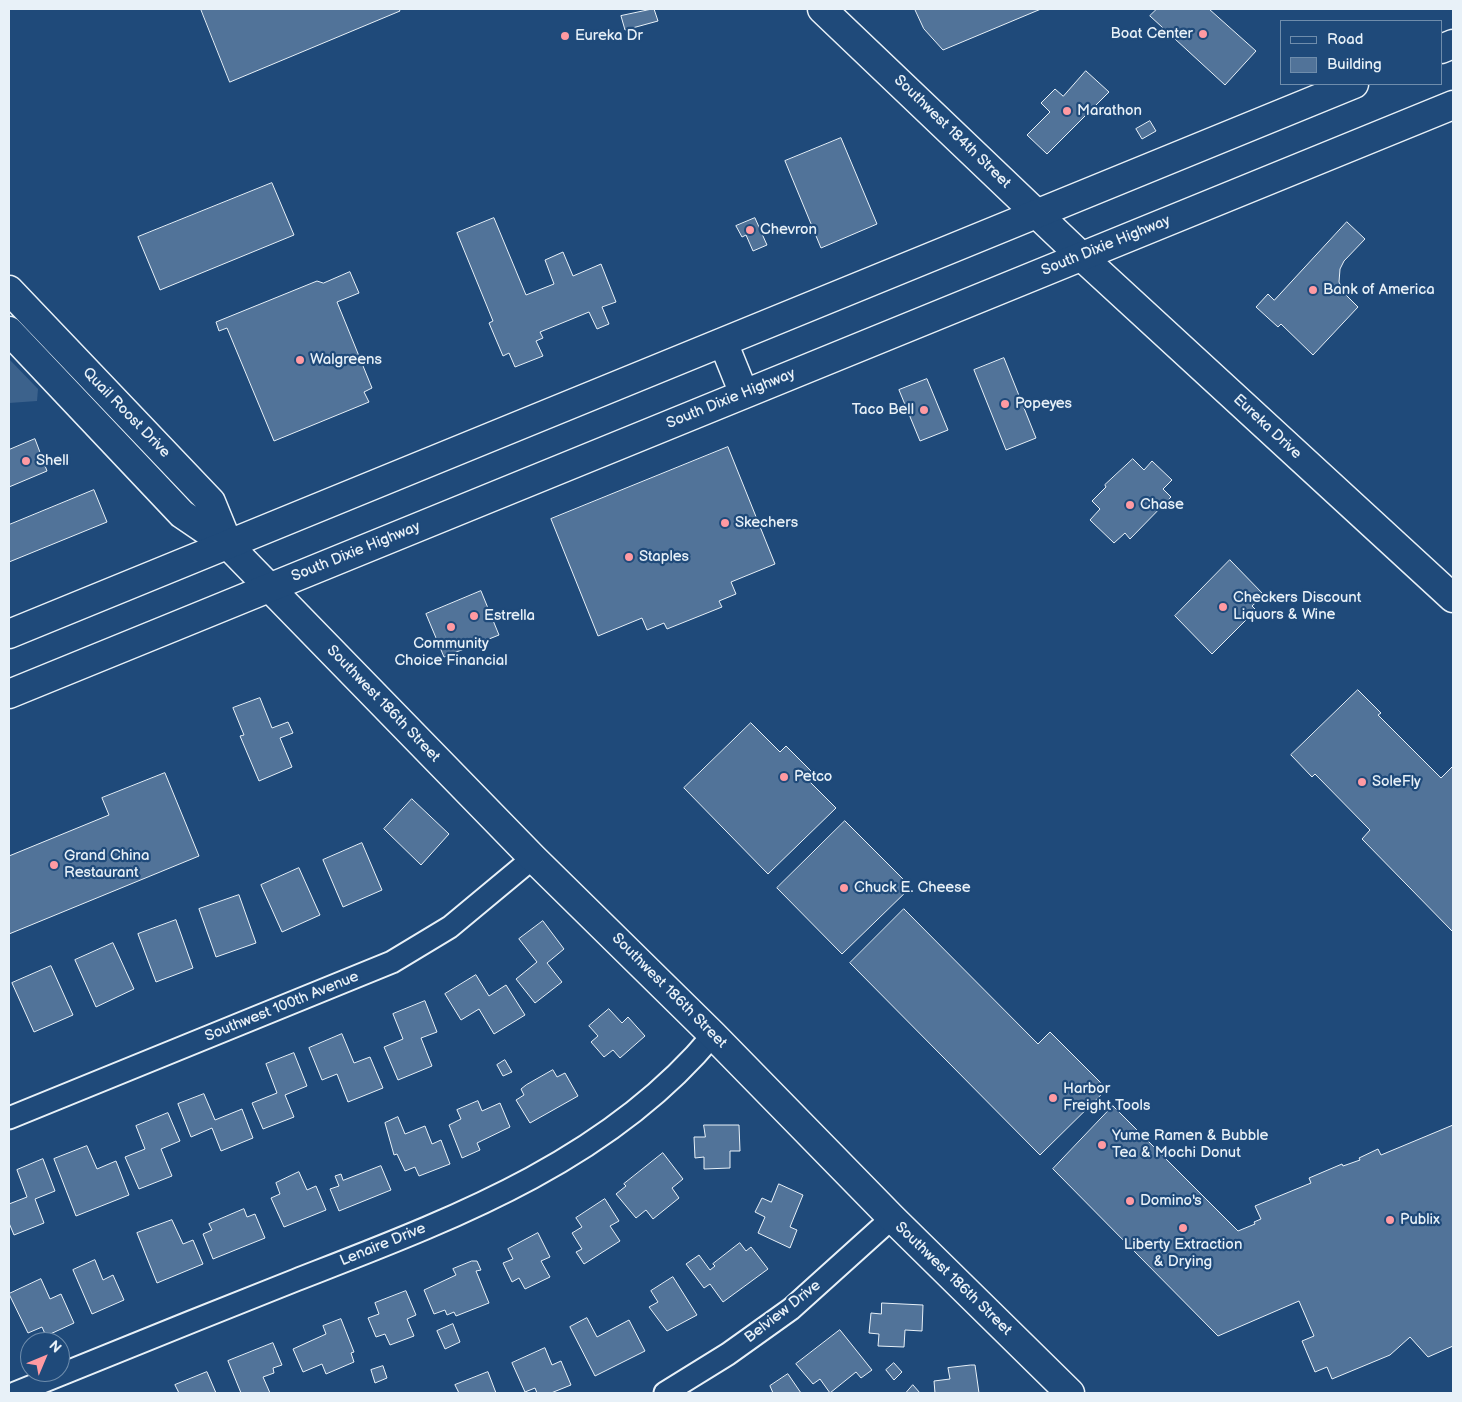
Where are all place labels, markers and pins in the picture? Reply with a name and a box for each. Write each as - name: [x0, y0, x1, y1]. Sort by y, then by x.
- place label: Boat Center: [1111, 25, 1193, 43]
- place label: Eureka Dr: [575, 27, 643, 45]
- marker: Boat Center: [1197, 28, 1209, 40]
- marker: Eureka Dr: [559, 30, 571, 42]
- place label: Marathon: [1077, 102, 1142, 120]
- marker: Marathon: [1061, 105, 1073, 117]
- place label: Chevron: [760, 221, 817, 239]
- marker: Chevron: [744, 224, 756, 236]
- place label: Bank of America: [1323, 281, 1435, 299]
- marker: Bank of America: [1307, 284, 1319, 296]
- place label: Walgreens: [310, 351, 382, 369]
- marker: Walgreens: [294, 354, 306, 366]
- place label: Popeyes: [1015, 395, 1072, 413]
- marker: Popeyes: [999, 398, 1011, 410]
- place label: Taco Bell: [852, 401, 914, 419]
- marker: Taco Bell: [918, 404, 930, 416]
- place label: Shell: [36, 452, 69, 470]
- marker: Shell: [20, 455, 32, 467]
- place label: Chase: [1140, 496, 1184, 514]
- marker: Chase: [1124, 499, 1136, 511]
- place label: Skechers: [735, 514, 798, 532]
- marker: Skechers: [719, 517, 731, 529]
- place label: Staples: [639, 548, 689, 566]
- marker: Staples: [623, 551, 635, 563]
- place label: Checkers Discount Liquors & Wine: [1233, 589, 1361, 624]
- marker: Checkers Discount Liquors & Wine: [1217, 601, 1229, 613]
- place label: Estrella: [484, 607, 535, 625]
- marker: Estrella: [468, 610, 480, 622]
- marker: Community Choice Financial: [445, 621, 457, 633]
- place label: Community Choice Financial: [394, 635, 508, 670]
- place label: Petco: [794, 768, 832, 786]
- marker: Petco: [778, 771, 790, 783]
- place label: SoleFly: [1372, 773, 1421, 791]
- marker: SoleFly: [1356, 776, 1368, 788]
- place label: Grand China Restaurant: [64, 847, 149, 882]
- marker: Grand China Restaurant: [48, 859, 60, 871]
- place label: Chuck E. Cheese: [854, 879, 971, 897]
- marker: Chuck E. Cheese: [838, 882, 850, 894]
- place label: Harbor Freight Tools: [1063, 1080, 1150, 1115]
- marker: Harbor Freight Tools: [1047, 1092, 1059, 1104]
- place label: Yume Ramen & Bubble Tea & Mochi Donut: [1112, 1127, 1268, 1162]
- marker: Yume Ramen & Bubble Tea & Mochi Donut: [1096, 1139, 1108, 1151]
- place label: Domino's: [1140, 1192, 1202, 1210]
- marker: Domino's: [1124, 1195, 1136, 1207]
- place label: Publix: [1400, 1211, 1440, 1229]
- marker: Publix: [1384, 1214, 1396, 1226]
- marker: Liberty Extraction & Drying: [1177, 1222, 1189, 1234]
- place label: Liberty Extraction & Drying: [1124, 1236, 1242, 1271]

